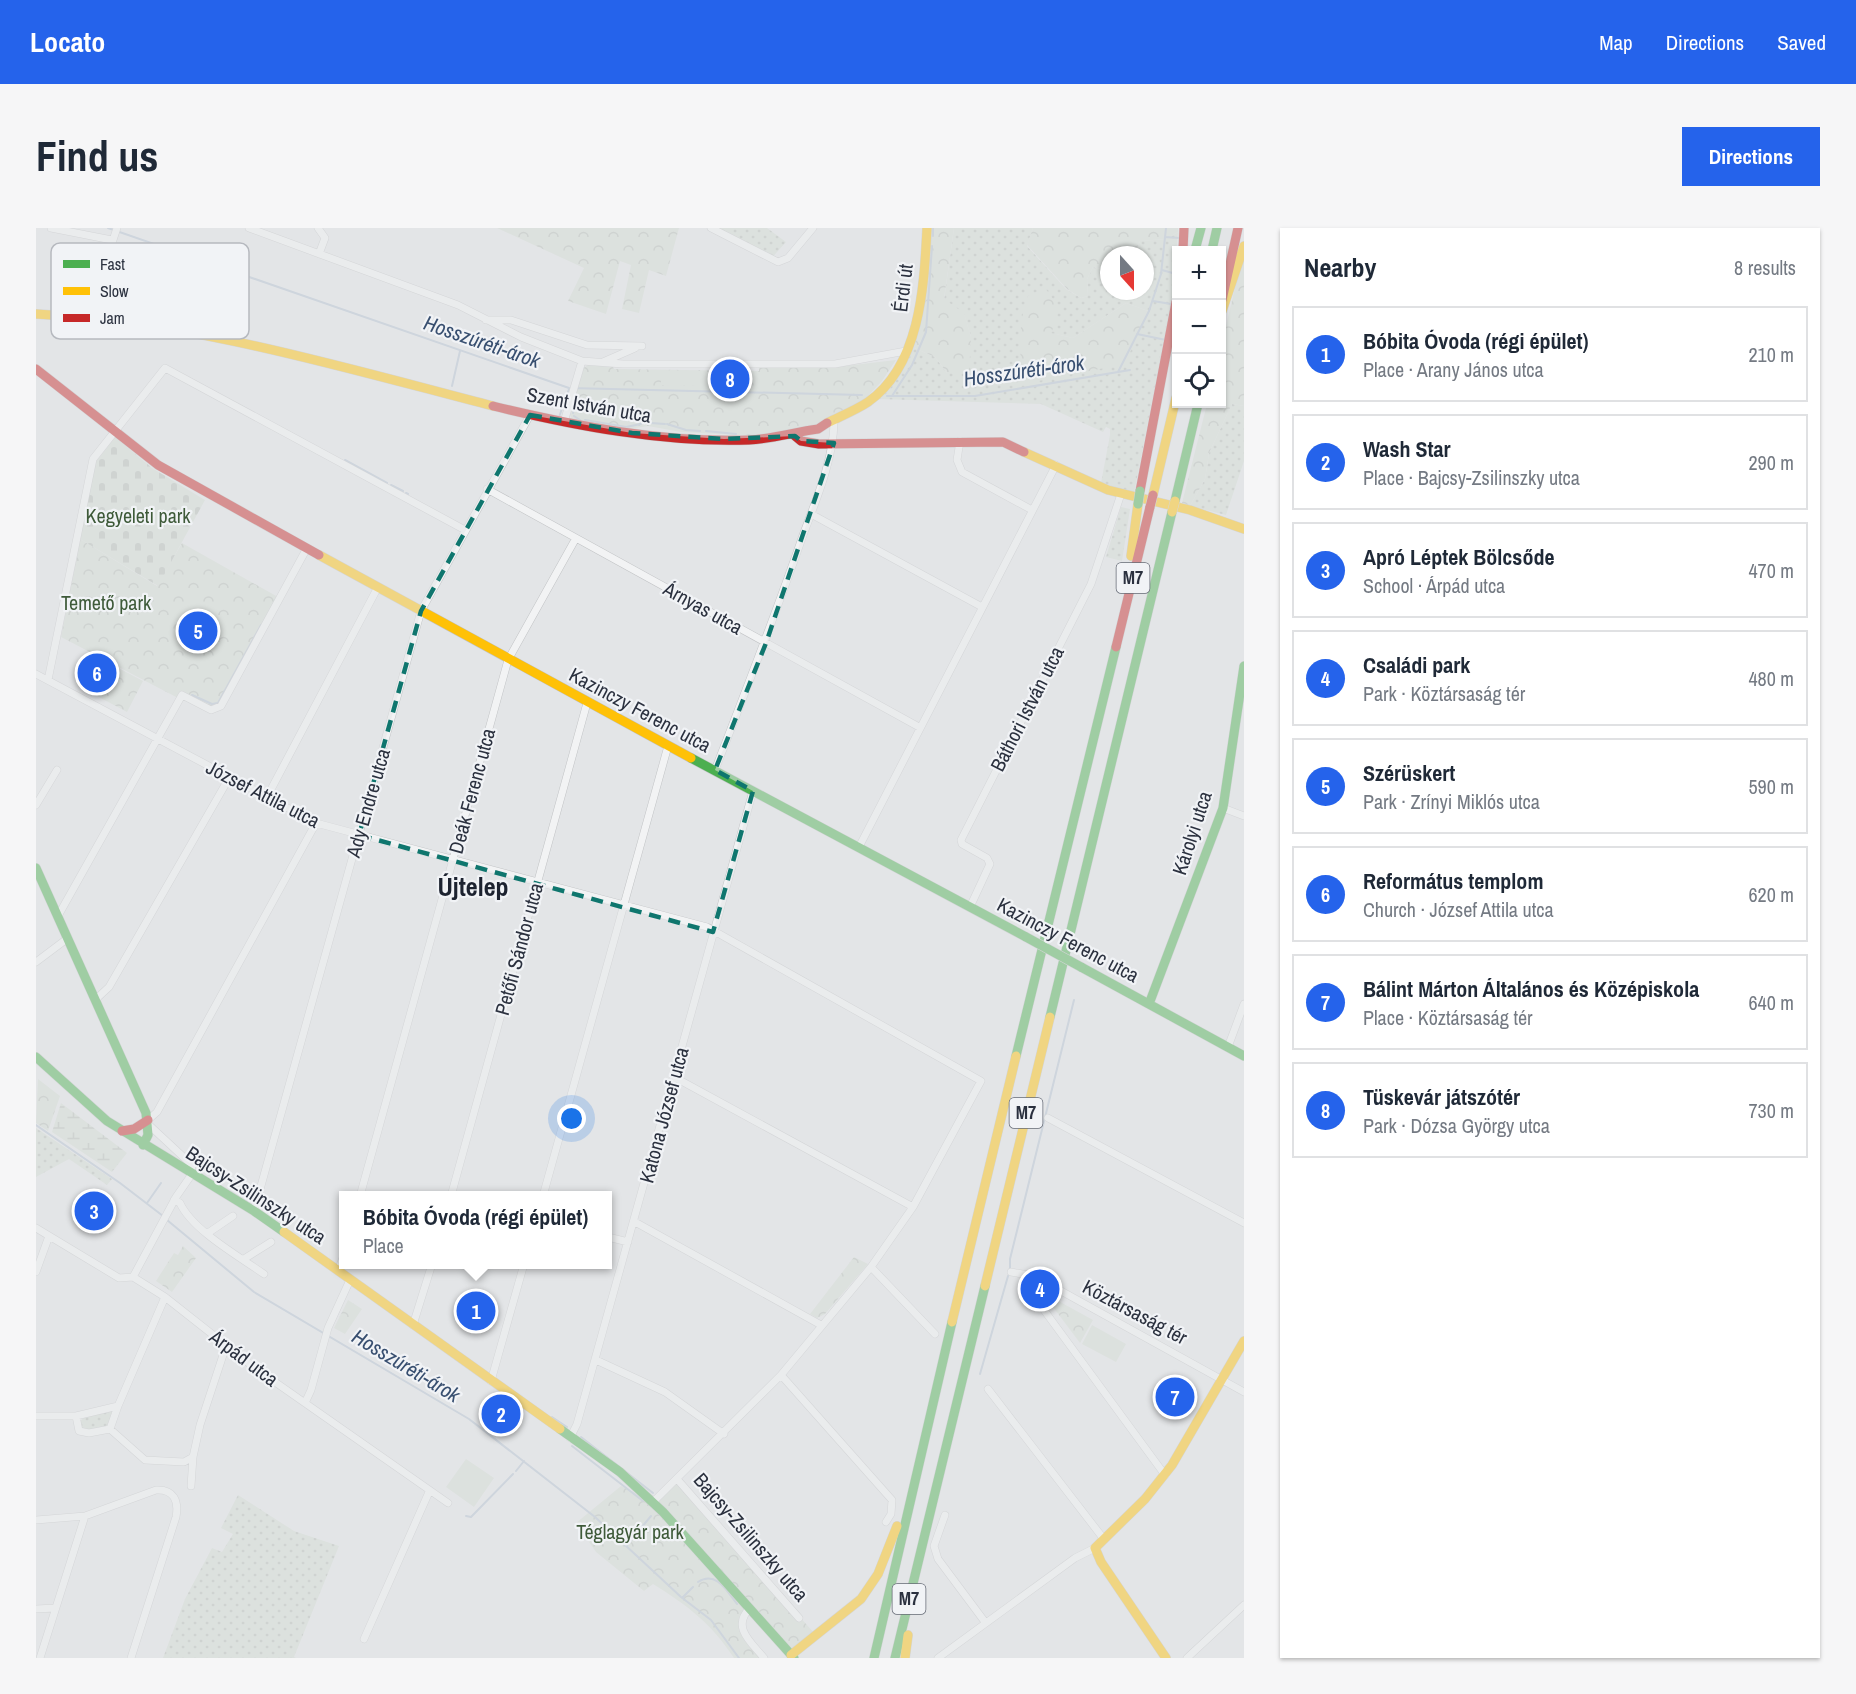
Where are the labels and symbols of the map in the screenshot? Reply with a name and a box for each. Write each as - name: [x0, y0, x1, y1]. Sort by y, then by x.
- legend: [51, 243, 249, 339]
- north arrow: [1100, 246, 1154, 300]
- text: Fast: [100, 253, 125, 275]
- street label: Érdi út: [886, 262, 919, 314]
- text: Slow: [100, 280, 129, 302]
- text: Jam: [100, 307, 125, 329]
- water label: Hosszúréti-árok: [420, 308, 546, 375]
- water label: Hosszúréti-árok: [962, 347, 1087, 393]
- pin: 8: [710, 356, 750, 402]
- street label: Szent István utca: [525, 380, 653, 429]
- park label: Kegyeleti park: [86, 502, 191, 529]
- road number: M7: [1116, 563, 1150, 593]
- street label: Árnyas utca: [658, 574, 748, 640]
- park label: Temető park: [61, 589, 152, 616]
- pin: 5: [178, 608, 218, 654]
- street label: Báthori István utca: [983, 642, 1070, 776]
- pin: 6: [78, 650, 116, 696]
- street label: Kazinczy Ferenc utca: [565, 661, 716, 758]
- street label: Deák Ferenc utca: [442, 725, 501, 856]
- street label: Ady Endre utca: [339, 745, 396, 861]
- street label: József Attila utca: [202, 753, 325, 834]
- street label: Károlyi utca: [1165, 787, 1218, 878]
- district label: Újtelep: [437, 869, 509, 904]
- street label: Petőfi Sándor utca: [488, 880, 549, 1018]
- street label: Kazinczy Ferenc utca: [993, 891, 1144, 988]
- street label: Katona József utca: [632, 1044, 695, 1186]
- road number: M7: [1010, 1098, 1042, 1128]
- your location: [557, 1104, 586, 1133]
- street label: Bajcsy-Zsilinszky utca: [181, 1139, 332, 1250]
- pin: 3: [74, 1188, 114, 1234]
- pin: 4: [1020, 1266, 1060, 1312]
- street label: Köztársaság tér: [1078, 1273, 1193, 1351]
- pin: 1: [456, 1288, 496, 1334]
- street label: Árpád utca: [204, 1322, 284, 1392]
- water label: Hosszúréti-árok: [347, 1322, 467, 1410]
- pin: 7: [1156, 1374, 1194, 1420]
- pin: 2: [482, 1392, 520, 1436]
- street label: Bajcsy-Zsilinszky utca: [688, 1467, 815, 1607]
- park label: Téglagyár park: [576, 1518, 685, 1545]
- road number: M7: [892, 1584, 926, 1614]

